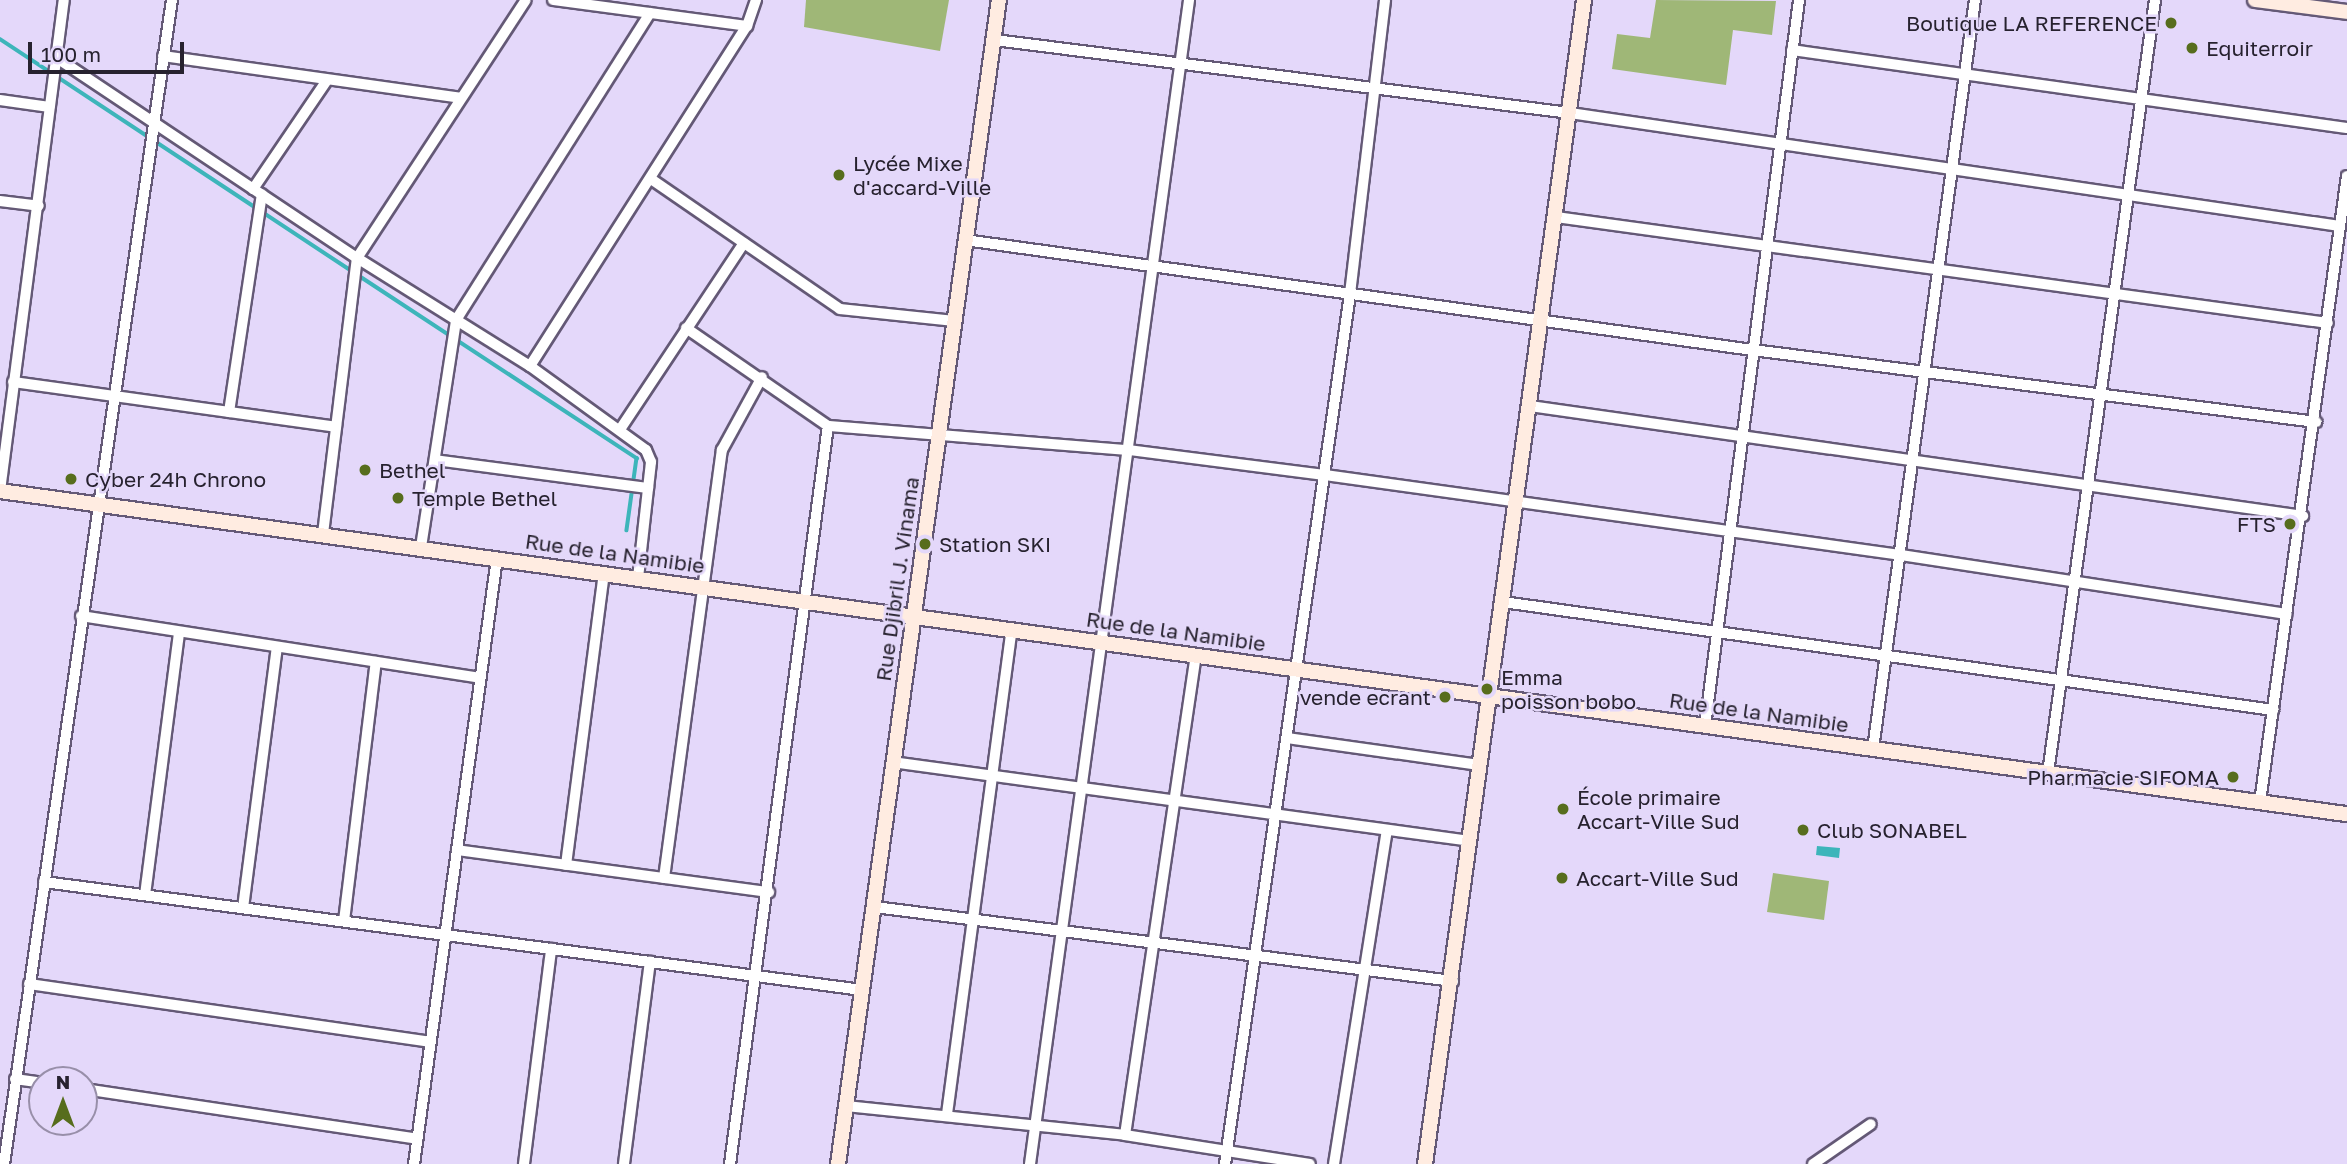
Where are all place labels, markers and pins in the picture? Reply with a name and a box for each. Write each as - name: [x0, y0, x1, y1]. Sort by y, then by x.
- place label: Boutique LA REFERENCE: [1906, 10, 2157, 36]
- marker: Boutique LA REFERENCE: [2163, 15, 2179, 31]
- place label: Equiterroir: [2206, 35, 2313, 61]
- marker: Equiterroir: [2184, 40, 2200, 56]
- place label: Lycée Mixe d'accard-Ville: [853, 150, 991, 200]
- marker: Lycée Mixe d'accard-Ville: [831, 167, 847, 183]
- place label: Bethel: [379, 457, 445, 483]
- marker: Bethel: [357, 462, 373, 478]
- place label: Cyber 24h Chrono: [85, 466, 266, 492]
- marker: Cyber 24h Chrono: [63, 471, 79, 487]
- place label: Temple Bethel: [412, 485, 557, 511]
- marker: Temple Bethel: [390, 490, 406, 506]
- place label: FTS: [2237, 511, 2276, 537]
- marker: FTS: [2282, 516, 2298, 532]
- place label: Station SKI: [939, 531, 1051, 557]
- marker: Station SKI: [917, 536, 933, 552]
- place label: Emma poisson bobo: [1501, 664, 1636, 714]
- marker: Emma poisson bobo: [1479, 681, 1495, 697]
- place label: vende ecrant: [1300, 684, 1431, 710]
- marker: vende ecrant: [1437, 689, 1453, 705]
- place label: Pharmacie SIFOMA: [2027, 764, 2219, 790]
- marker: Pharmacie SIFOMA: [2225, 769, 2241, 785]
- place label: École primaire Accart-Ville Sud: [1577, 784, 1740, 834]
- marker: École primaire Accart-Ville Sud: [1555, 801, 1571, 817]
- place label: Club SONABEL: [1817, 817, 1967, 843]
- marker: Club SONABEL: [1795, 822, 1811, 838]
- place label: Accart-Ville Sud: [1576, 865, 1739, 891]
- marker: Accart-Ville Sud: [1554, 870, 1570, 886]

